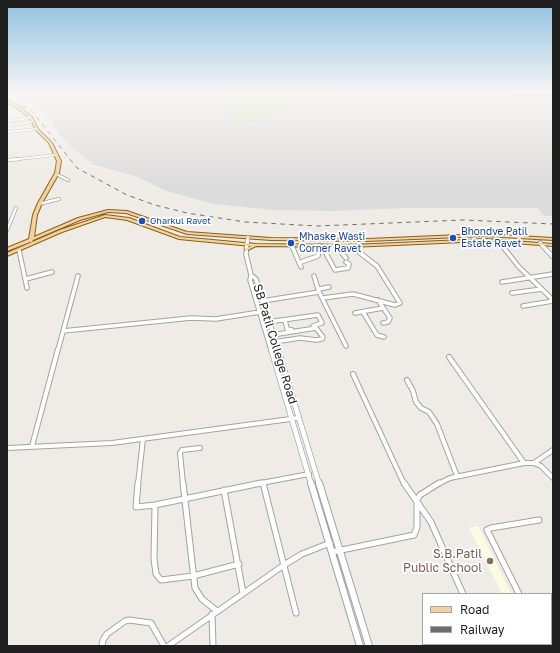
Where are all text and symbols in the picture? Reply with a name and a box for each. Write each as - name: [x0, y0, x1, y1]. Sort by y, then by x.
- marker: Gharkul Ravet: [137, 216, 147, 226]
- place label: Gharkul Ravet: [150, 216, 211, 226]
- place label: Bhondve Patil Estate Ravet: [461, 226, 528, 250]
- place label: Mhaske Wasti Corner Ravet: [299, 231, 365, 254]
- marker: Bhondve Patil Estate Ravet: [448, 233, 458, 243]
- marker: Mhaske Wasti Corner Ravet: [286, 238, 296, 248]
- street label: SB Patil College Road: [250, 282, 300, 406]
- place label: S.B.Patil Public School: [403, 547, 482, 575]
- marker: S.B.Patil Public School: [485, 556, 495, 566]
- legend: [422, 593, 552, 645]
- text: Road: [460, 602, 489, 617]
- text: Railway: [460, 622, 505, 637]

